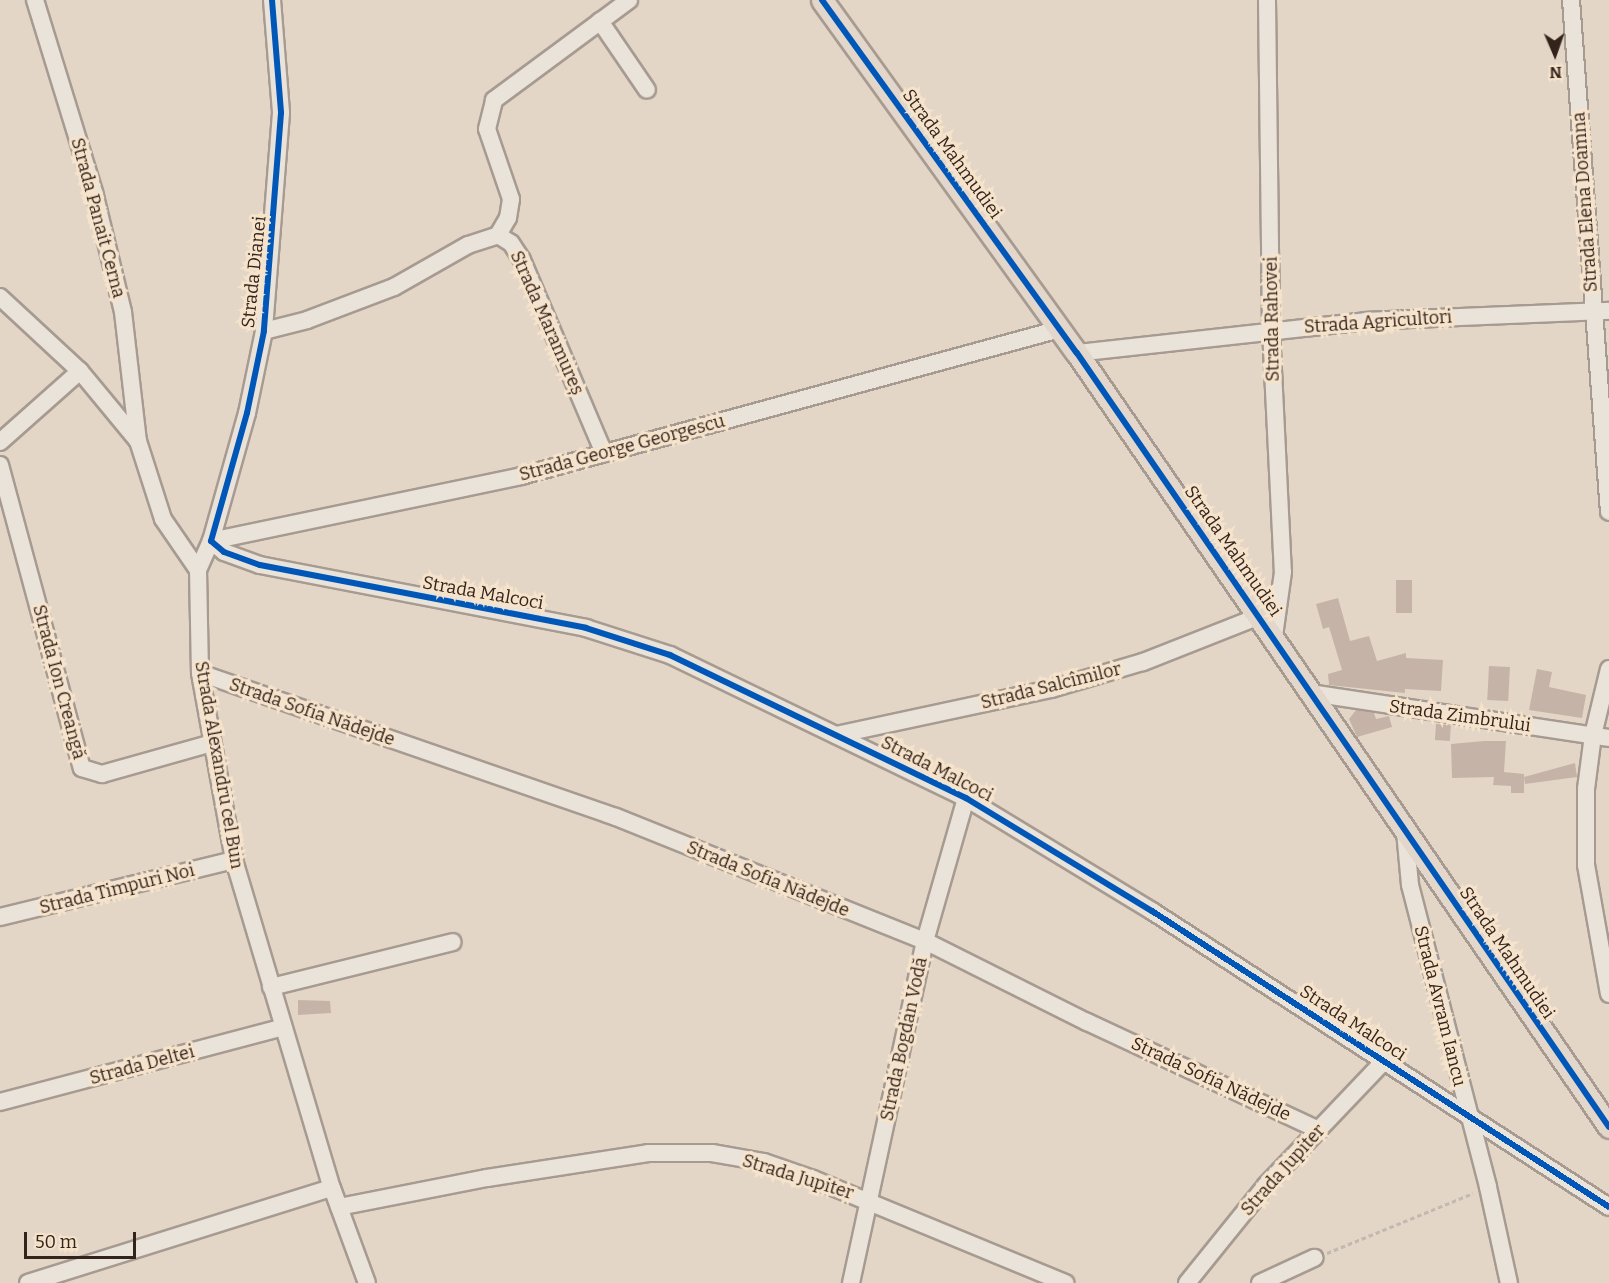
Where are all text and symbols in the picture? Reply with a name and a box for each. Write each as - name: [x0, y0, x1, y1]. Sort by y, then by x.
- north arrow: [1525, 24, 1585, 84]
- text: N: [1549, 63, 1562, 82]
- street label: Strada Mahmudiei: [898, 85, 1006, 223]
- street label: Strada Elena Doamna: [1568, 111, 1602, 293]
- street label: Strada Panait Cerna: [66, 136, 130, 300]
- street label: Strada Dianei: [237, 215, 271, 329]
- street label: Strada Maramureș: [506, 248, 588, 398]
- street label: Strada Rahovei: [1260, 256, 1284, 382]
- street label: Strada Agricultori: [1303, 306, 1453, 338]
- street label: Strada George Georgescu: [517, 410, 727, 486]
- street label: Strada Mahmudiei: [1180, 482, 1286, 620]
- street label: Strada Malcoci: [421, 572, 545, 614]
- street label: Strada Ion Creangă: [28, 602, 90, 762]
- street label: Strada Salcîmilor: [979, 658, 1123, 714]
- street label: Strada Alexandru cel Bun: [190, 659, 248, 871]
- street label: Strada Sofia Nădejde: [226, 674, 398, 750]
- street label: Strada Zimbrului: [1388, 695, 1532, 737]
- street label: Strada Malcoci: [877, 732, 997, 806]
- street label: Strada Sofia Nădejde: [683, 836, 853, 922]
- street label: Strada Timpuri Noi: [37, 859, 197, 919]
- street label: Strada Mahmudiei: [1455, 883, 1559, 1023]
- street label: Strada Avram Iancu: [1410, 923, 1470, 1089]
- street label: Strada Bogdan Vodă: [876, 955, 932, 1123]
- street label: Strada Malcoci: [1296, 981, 1410, 1065]
- street label: Strada Sofia Nădejde: [1128, 1033, 1294, 1125]
- street label: Strada Deltei: [87, 1041, 197, 1089]
- street label: Strada Jupiter: [1236, 1120, 1330, 1220]
- street label: Strada Jupiter: [740, 1150, 856, 1204]
- scale bar: [27, 1220, 140, 1258]
- text: 50 m: [35, 1231, 77, 1253]

